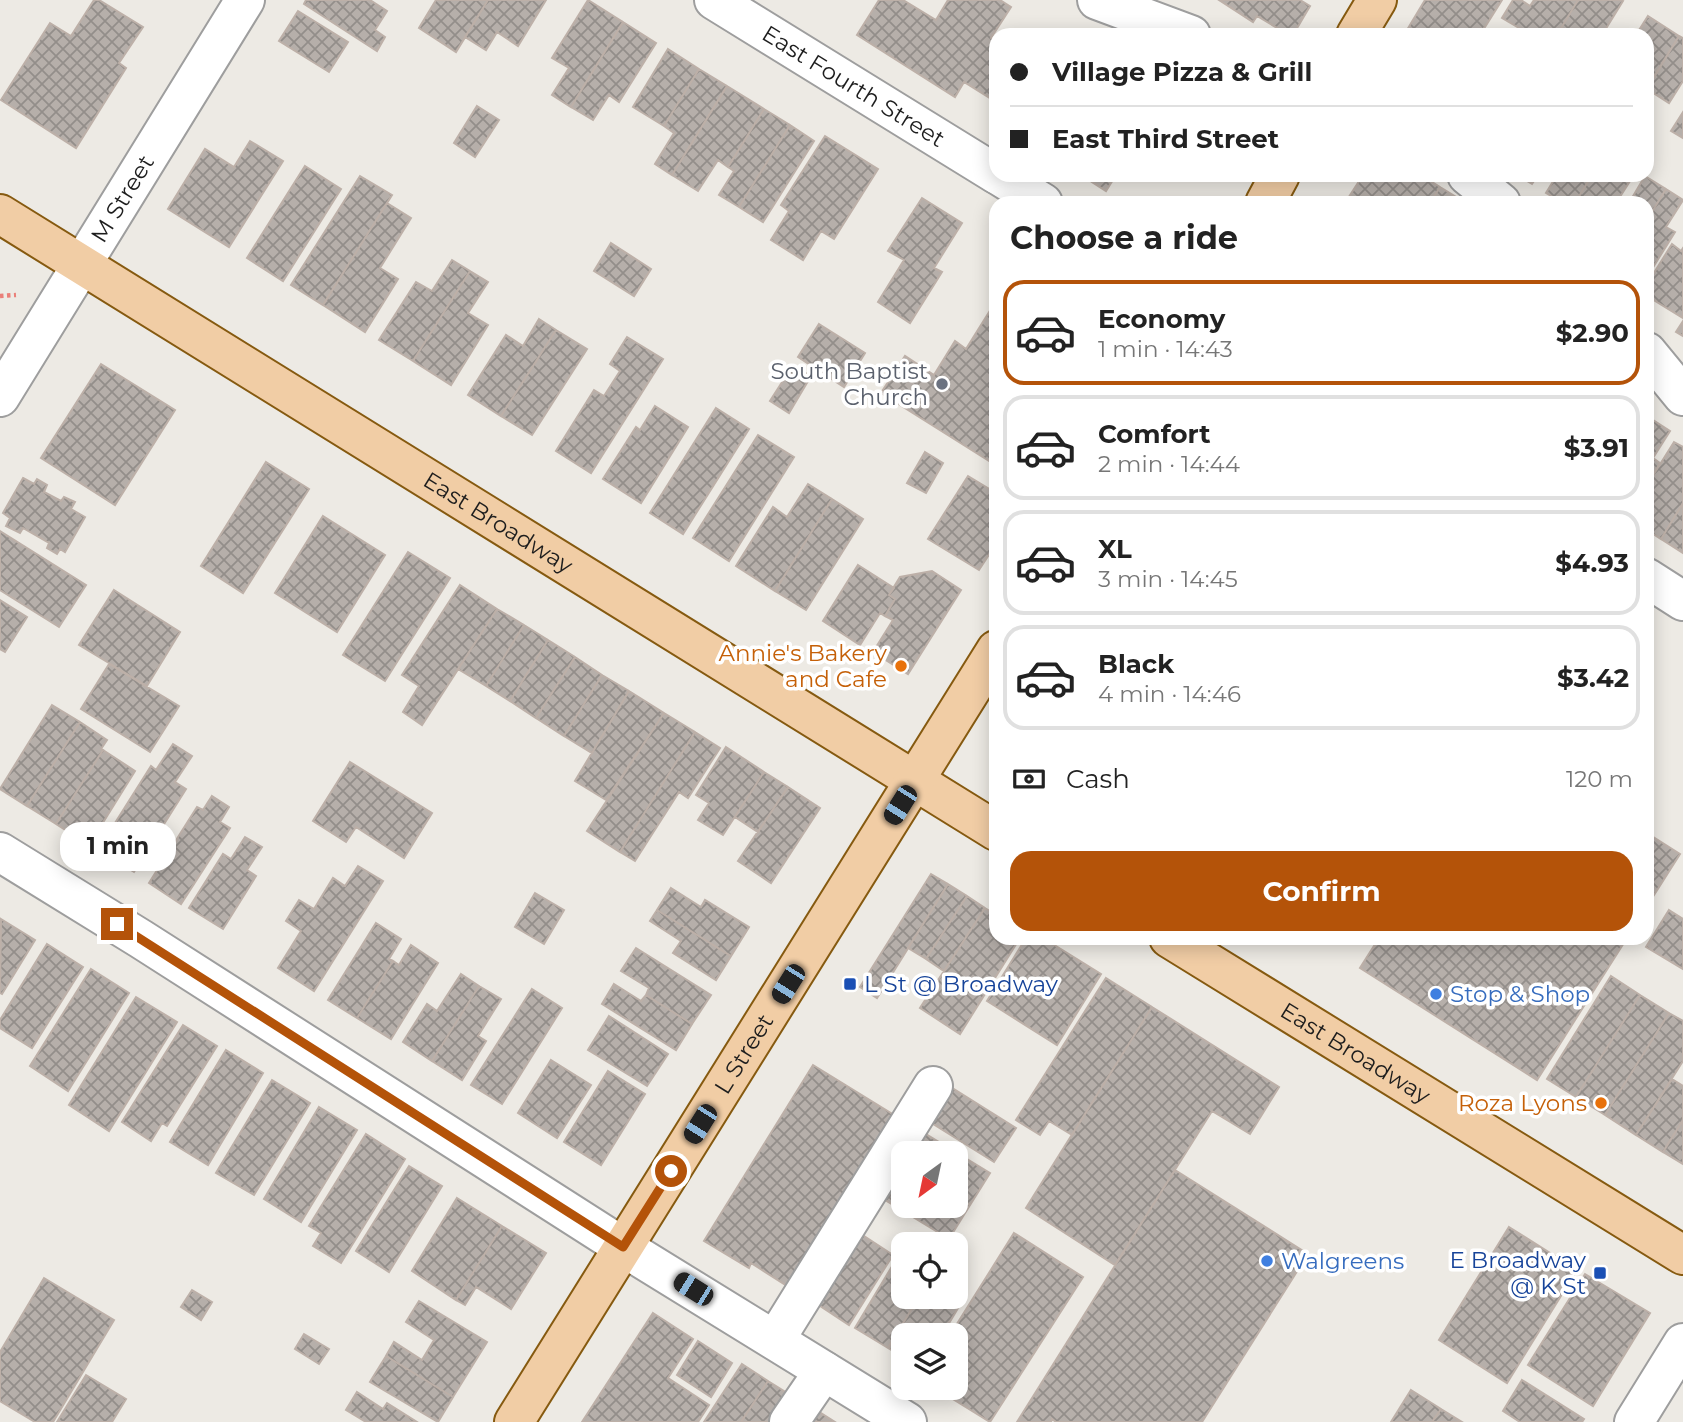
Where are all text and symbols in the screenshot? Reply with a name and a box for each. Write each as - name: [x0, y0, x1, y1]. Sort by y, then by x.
- street label: East Fourth Street: [757, 19, 950, 153]
- text: Village Pizza & Grill: [1052, 56, 1312, 88]
- text: East Third Street: [1052, 123, 1279, 155]
- street label: M Street: [85, 150, 160, 248]
- text: Choose a ride: [1010, 218, 1238, 257]
- icon: car: [1014, 301, 1077, 364]
- text: Economy: [1098, 303, 1225, 335]
- text: $2.90: [1556, 317, 1629, 349]
- text: 1 min · 14:43: [1098, 335, 1233, 363]
- place label: South Baptist Church: [770, 357, 928, 411]
- marker: South Baptist Church: [934, 376, 950, 392]
- icon: car: [1014, 416, 1077, 479]
- text: Comfort: [1098, 418, 1210, 450]
- text: $3.91: [1564, 432, 1629, 464]
- text: 2 min · 14:44: [1098, 450, 1240, 478]
- street label: East Broadway: [418, 466, 579, 580]
- icon: car: [1014, 531, 1077, 594]
- text: XL: [1098, 533, 1132, 565]
- text: $4.93: [1555, 547, 1629, 579]
- text: 3 min · 14:45: [1098, 565, 1238, 593]
- place label: Annie's Bakery and Cafe: [718, 639, 888, 693]
- icon: car: [1014, 646, 1077, 709]
- text: Black: [1098, 648, 1174, 680]
- marker: Annie's Bakery and Cafe: [893, 658, 909, 674]
- text: $3.42: [1557, 662, 1629, 694]
- text: 4 min · 14:46: [1098, 680, 1241, 708]
- icon: cash: [1010, 760, 1048, 798]
- text: Cash: [1066, 763, 1130, 795]
- text: 120 m: [1566, 765, 1633, 793]
- car: [880, 782, 921, 828]
- callout: 1 min: [59, 822, 175, 872]
- text: 1 min: [87, 832, 149, 860]
- button: Confirm: [1010, 851, 1633, 931]
- route end: [101, 908, 133, 940]
- car: [768, 961, 809, 1007]
- place label: L St @ Broadway: [864, 970, 1059, 998]
- marker: L St @ Broadway: [842, 976, 858, 992]
- place label: Stop & Shop: [1450, 980, 1590, 1008]
- marker: Stop & Shop: [1428, 986, 1444, 1002]
- street label: East Broadway: [1275, 996, 1436, 1110]
- street label: L Street: [708, 1009, 779, 1099]
- place label: Roza Lyons: [1458, 1089, 1587, 1117]
- marker: Roza Lyons: [1593, 1095, 1609, 1111]
- car: [680, 1101, 721, 1147]
- north arrow: [891, 1141, 968, 1218]
- map controls: [891, 1141, 968, 1400]
- route start: [655, 1155, 687, 1187]
- button: locate: [891, 1232, 968, 1309]
- place label: E Broadway @ K St: [1449, 1246, 1587, 1300]
- place label: Walgreens: [1281, 1247, 1404, 1275]
- marker: Walgreens: [1259, 1253, 1275, 1269]
- marker: E Broadway @ K St: [1592, 1265, 1608, 1281]
- car: [670, 1269, 717, 1309]
- button: layers: [891, 1323, 968, 1400]

